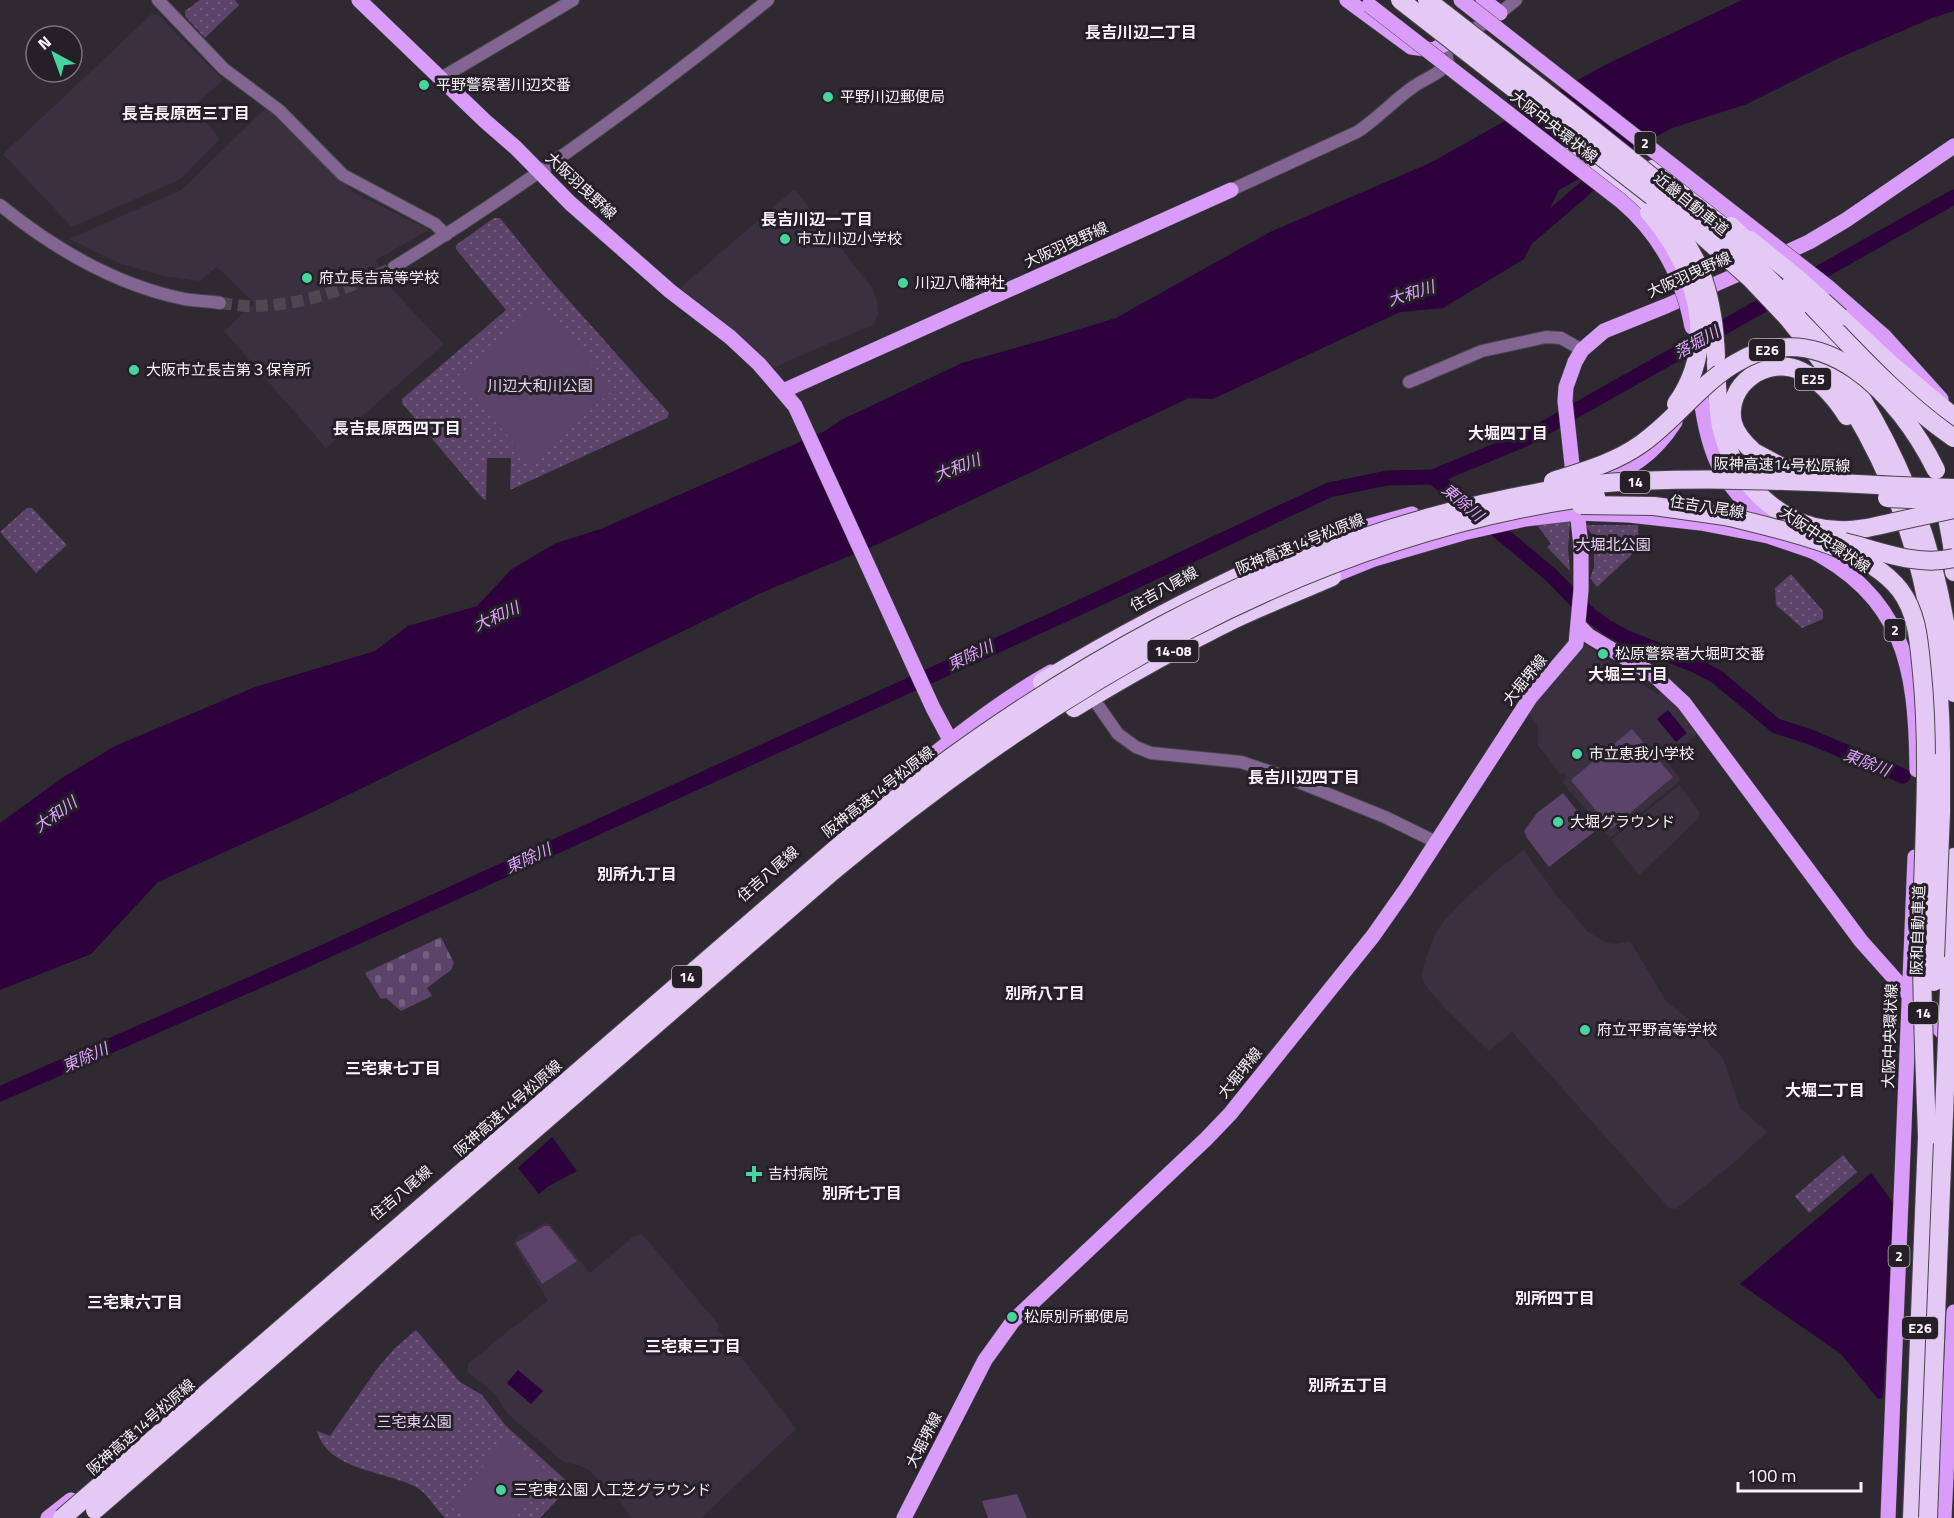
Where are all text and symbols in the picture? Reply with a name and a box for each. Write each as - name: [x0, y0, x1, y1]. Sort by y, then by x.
- district label: 長吉川辺二丁目: [1085, 20, 1197, 44]
- north arrow: [24, 24, 84, 84]
- text: N: [32, 30, 56, 55]
- place label: 平野警察署川辺交番: [436, 73, 571, 96]
- marker: 平野警察署川辺交番: [417, 78, 431, 92]
- place label: 平野川辺郵便局: [840, 85, 945, 108]
- street label: 大阪中央環状線: [1506, 85, 1603, 168]
- marker: 平野川辺郵便局: [821, 90, 835, 104]
- district label: 長吉長原西三丁目: [122, 101, 250, 125]
- road number: 2: [1634, 132, 1656, 154]
- street label: 大阪羽曳野線: [541, 147, 622, 225]
- street label: 近畿自動車道: [1649, 166, 1734, 241]
- district label: 長吉川辺一丁目: [761, 207, 873, 231]
- street label: 大阪羽曳野線: [1020, 216, 1112, 273]
- place label: 市立川辺小学校: [797, 227, 902, 250]
- marker: 市立川辺小学校: [778, 232, 792, 246]
- street label: 大阪羽曳野線: [1643, 246, 1735, 303]
- place label: 府立長吉高等学校: [319, 266, 439, 289]
- marker: 府立長吉高等学校: [300, 271, 314, 285]
- place label: 川辺八幡神社: [915, 271, 1005, 294]
- water label: 大和川: [1384, 274, 1439, 312]
- marker: 川辺八幡神社: [896, 276, 910, 290]
- water label: 落堀川: [1669, 319, 1725, 364]
- road number: E26: [1749, 339, 1785, 361]
- place label: 大阪市立長吉第３保育所: [146, 358, 311, 381]
- marker: 大阪市立長吉第３保育所: [127, 363, 141, 377]
- road number: E25: [1795, 368, 1831, 390]
- park label: 川辺大和川公園: [487, 374, 593, 397]
- district label: 長吉長原西四丁目: [333, 416, 461, 440]
- district label: 大堀四丁目: [1468, 421, 1548, 445]
- water label: 大和川: [930, 446, 986, 487]
- street label: 阪神高速14号松原線: [1713, 452, 1851, 477]
- road number: 14: [1620, 471, 1650, 493]
- water label: 東除川: [1437, 477, 1491, 528]
- street label: 住吉八尾線: [1668, 489, 1746, 524]
- street label: 大阪中央環状線: [1775, 501, 1875, 578]
- street label: 阪神高速14号松原線: [1232, 507, 1368, 580]
- park label: 大堀北公園: [1575, 533, 1651, 556]
- street label: 住吉八尾線: [1125, 560, 1202, 617]
- water label: 大和川: [469, 594, 525, 637]
- road number: 2: [1884, 619, 1906, 641]
- water label: 東除川: [943, 633, 999, 676]
- road number: 14-08: [1148, 640, 1198, 662]
- place label: 松原警察署大堀町交番: [1615, 642, 1765, 665]
- marker: 松原警察署大堀町交番: [1596, 647, 1610, 661]
- street label: 大堀堺線: [1497, 649, 1552, 710]
- district label: 大堀三丁目: [1588, 662, 1668, 686]
- street label: 阪神高速14号松原線: [817, 740, 939, 843]
- place label: 市立恵我小学校: [1589, 742, 1694, 765]
- water label: 東除川: [1840, 742, 1896, 783]
- marker: 市立恵我小学校: [1570, 747, 1584, 761]
- district label: 長吉川辺四丁目: [1248, 765, 1360, 789]
- water label: 大和川: [28, 789, 83, 838]
- place label: 大堀グラウンド: [1570, 810, 1675, 833]
- marker: 大堀グラウンド: [1551, 815, 1565, 829]
- water label: 東除川: [501, 836, 557, 879]
- street label: 住吉八尾線: [732, 840, 804, 907]
- district label: 別所九丁目: [597, 862, 677, 886]
- street label: 阪和自動車道: [1904, 885, 1931, 975]
- road number: 14: [672, 966, 702, 988]
- district label: 別所八丁目: [1005, 981, 1085, 1005]
- street label: 大阪中央環状線: [1876, 983, 1903, 1089]
- road number: 14: [1908, 1002, 1938, 1024]
- place label: 府立平野高等学校: [1597, 1018, 1717, 1041]
- marker: 府立平野高等学校: [1578, 1023, 1592, 1037]
- water label: 東除川: [58, 1035, 114, 1078]
- street label: 大堀堺線: [1212, 1042, 1267, 1103]
- street label: 阪神高速14号松原線: [449, 1054, 567, 1161]
- district label: 三宅東七丁目: [345, 1056, 441, 1080]
- district label: 大堀二丁目: [1785, 1078, 1865, 1102]
- street label: 住吉八尾線: [365, 1160, 437, 1226]
- place label: 吉村病院: [768, 1162, 828, 1185]
- marker: 吉村病院: [745, 1165, 763, 1183]
- district label: 別所七丁目: [822, 1181, 902, 1205]
- road number: 2: [1888, 1245, 1910, 1267]
- district label: 別所四丁目: [1515, 1286, 1595, 1310]
- district label: 三宅東六丁目: [87, 1290, 183, 1314]
- place label: 松原別所郵便局: [1024, 1305, 1129, 1328]
- marker: 松原別所郵便局: [1005, 1310, 1019, 1324]
- road number: E26: [1902, 1317, 1938, 1339]
- district label: 三宅東三丁目: [645, 1334, 741, 1358]
- street label: 阪神高速14号松原線: [82, 1373, 200, 1480]
- district label: 別所五丁目: [1308, 1373, 1388, 1397]
- street label: 大堀堺線: [900, 1408, 947, 1472]
- park label: 三宅東公園: [376, 1410, 452, 1433]
- scale bar: [1738, 1455, 1861, 1493]
- text: 100 m: [1747, 1462, 1796, 1489]
- place label: 三宅東公園 人工芝グラウンド: [513, 1478, 711, 1501]
- marker: 三宅東公園 人工芝グラウンド: [494, 1483, 508, 1497]

